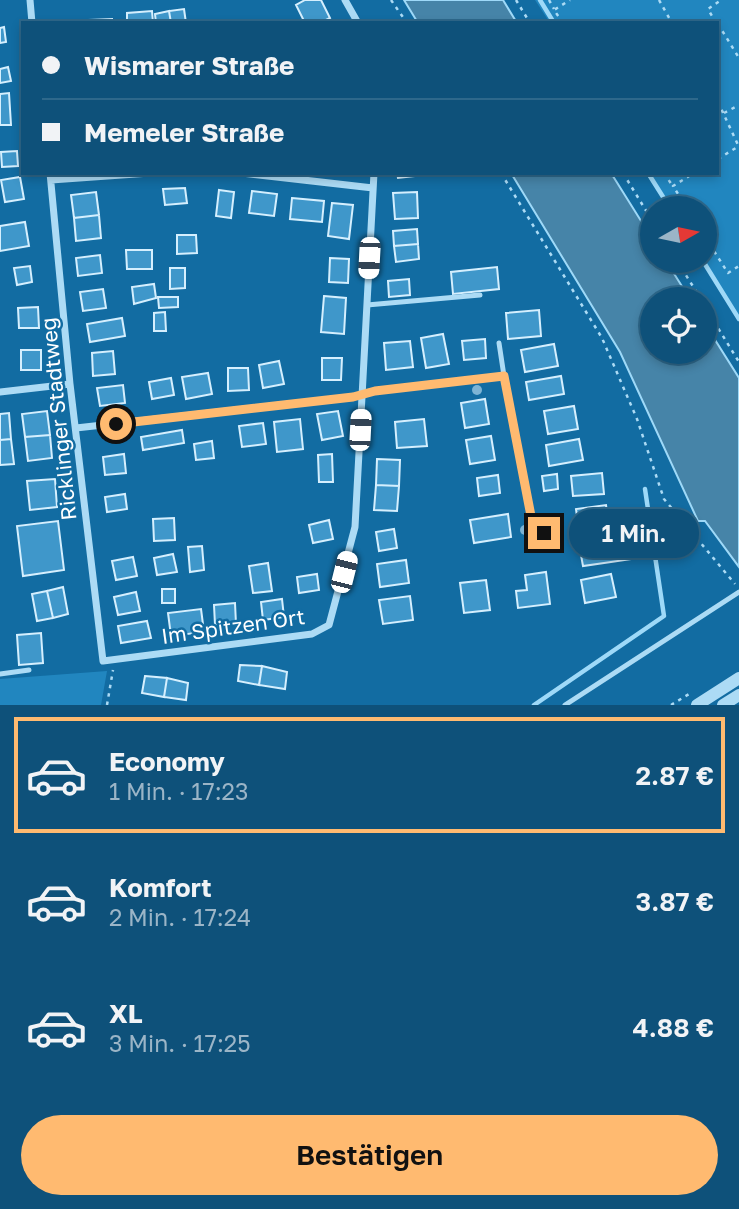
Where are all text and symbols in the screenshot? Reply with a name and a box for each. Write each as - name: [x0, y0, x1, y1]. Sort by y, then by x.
- text: Wismarer Straße: [84, 50, 294, 81]
- text: Memeler Straße: [84, 117, 284, 148]
- north arrow: [640, 196, 718, 273]
- map controls: [640, 196, 717, 364]
- car: [358, 236, 381, 280]
- button: locate: [640, 287, 717, 364]
- street label: Ricklinger Stadtweg: [34, 316, 82, 522]
- route start: [100, 408, 132, 440]
- car: [349, 408, 372, 452]
- callout: 1 Min.: [568, 508, 698, 558]
- route end: [528, 517, 560, 549]
- text: 1 Min.: [602, 519, 666, 547]
- car: [329, 549, 360, 595]
- street label: Im Spitzen Ort: [159, 603, 307, 649]
- icon: car: [25, 744, 88, 807]
- text: Economy: [109, 746, 225, 777]
- text: 2.87 €: [636, 760, 714, 791]
- text: 1 Min. · 17:23: [109, 777, 248, 805]
- icon: car: [25, 870, 88, 933]
- text: Komfort: [109, 872, 212, 903]
- text: 3.87 €: [635, 886, 714, 917]
- text: 2 Min. · 17:24: [109, 903, 251, 931]
- icon: car: [25, 996, 88, 1059]
- text: XL: [109, 998, 143, 1029]
- text: 4.88 €: [632, 1012, 714, 1043]
- text: 3 Min. · 17:25: [109, 1029, 251, 1057]
- button: Bestätigen: [21, 1115, 718, 1195]

